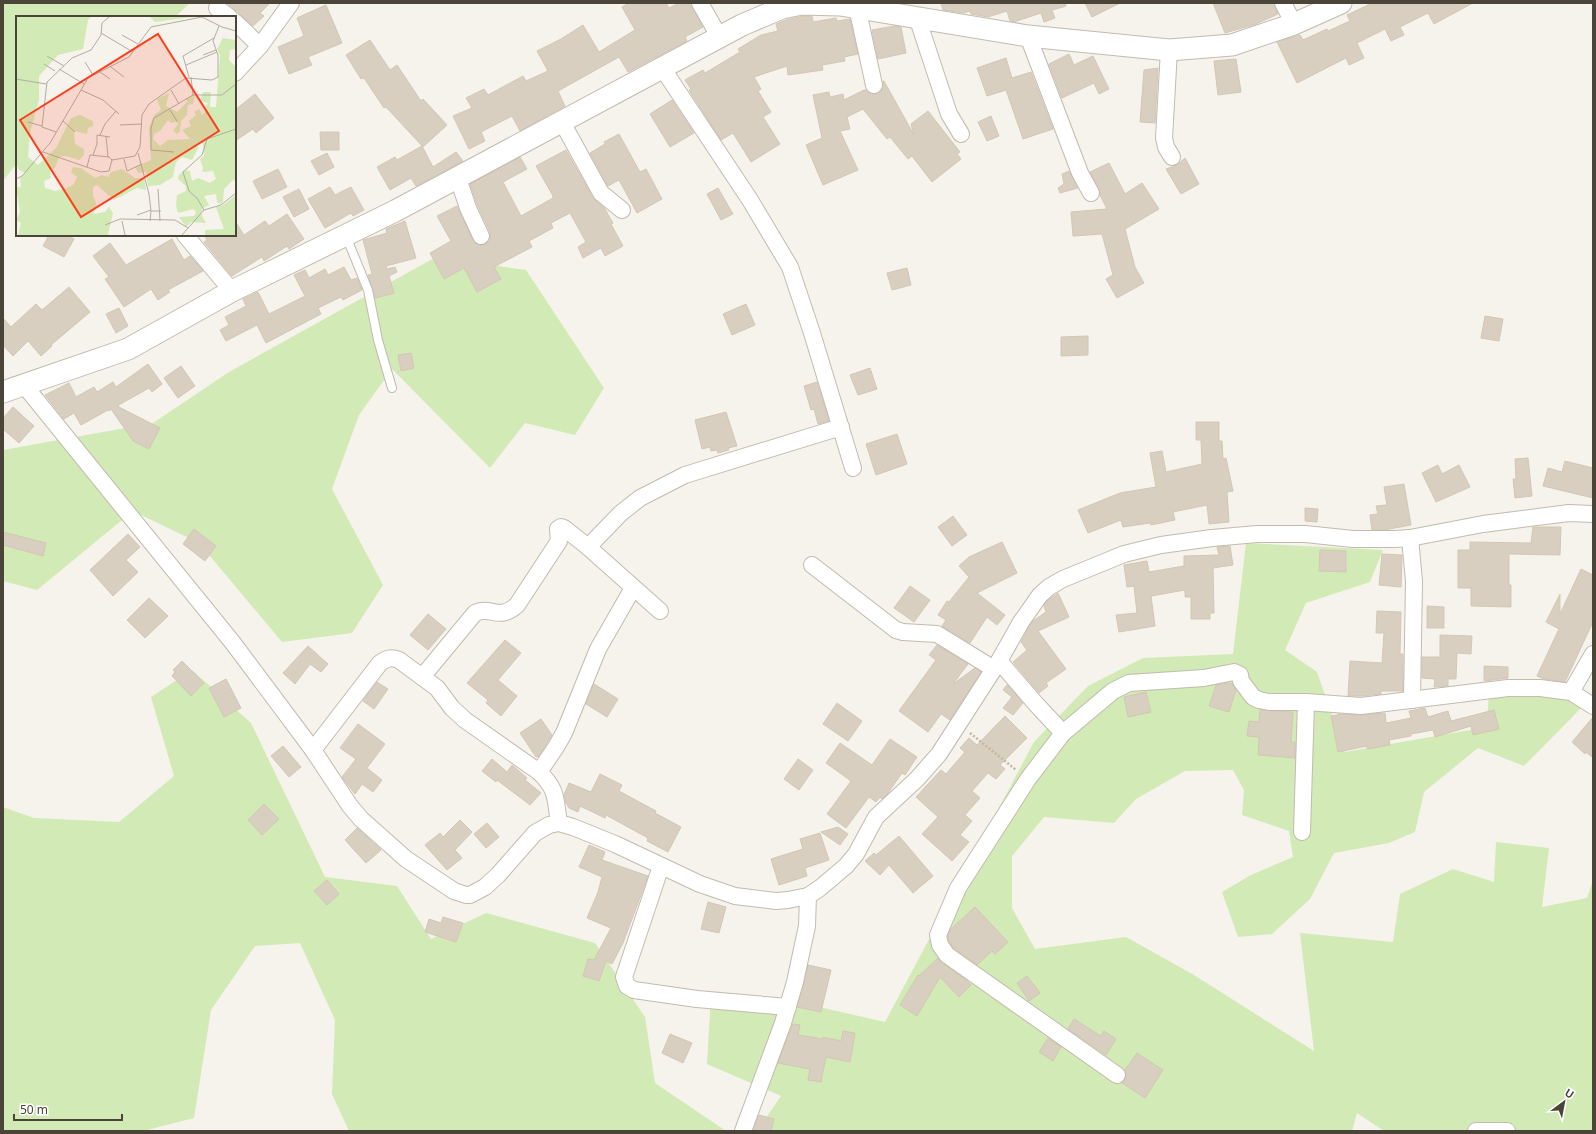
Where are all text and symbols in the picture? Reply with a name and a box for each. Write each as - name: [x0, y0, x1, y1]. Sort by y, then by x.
- inset map: [16, 16, 236, 236]
- north arrow: [1544, 1082, 1584, 1122]
- text: U: [1562, 1085, 1577, 1102]
- scale bar: [14, 1096, 122, 1122]
- text: 50 m: [20, 1101, 48, 1118]

